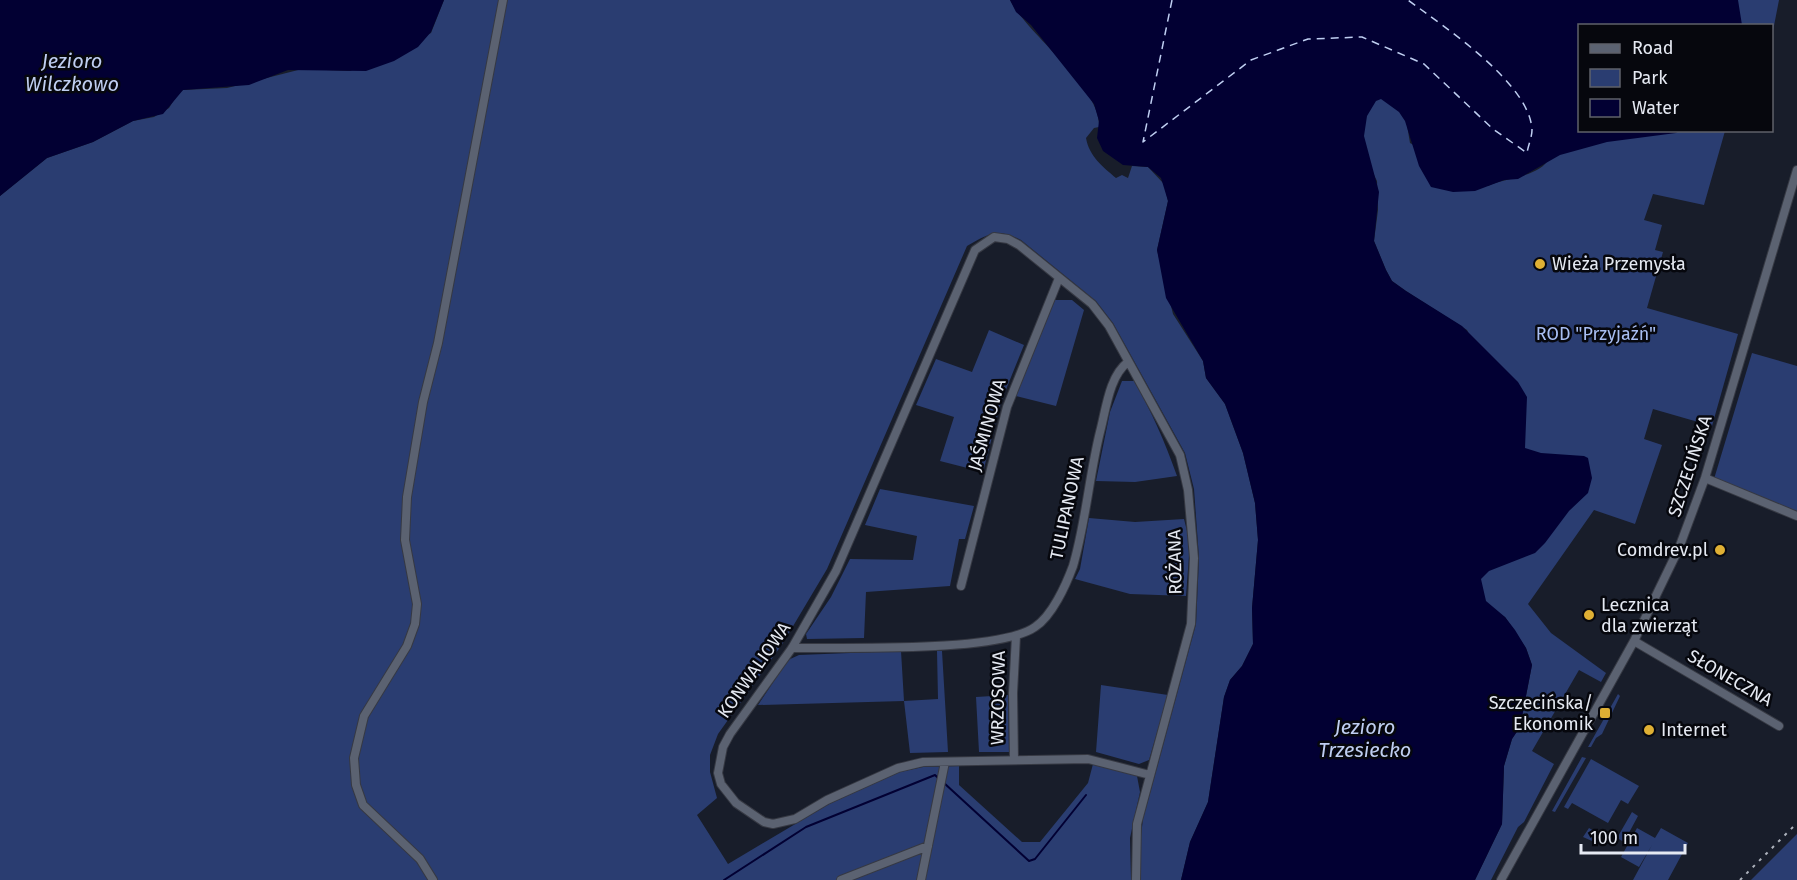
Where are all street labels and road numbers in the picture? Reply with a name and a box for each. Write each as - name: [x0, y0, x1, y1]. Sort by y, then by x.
- street label: JAŚMINOWA: [963, 376, 1011, 474]
- street label: SZCZECIŃSKA: [1662, 411, 1717, 520]
- street label: TULIPANOWA: [1045, 454, 1089, 562]
- street label: RÓŻANA: [1163, 529, 1187, 595]
- street label: KONWALIOWA: [713, 617, 796, 722]
- street label: SŁONECZNA: [1684, 645, 1777, 711]
- street label: WRZOSOWA: [986, 650, 1010, 745]

